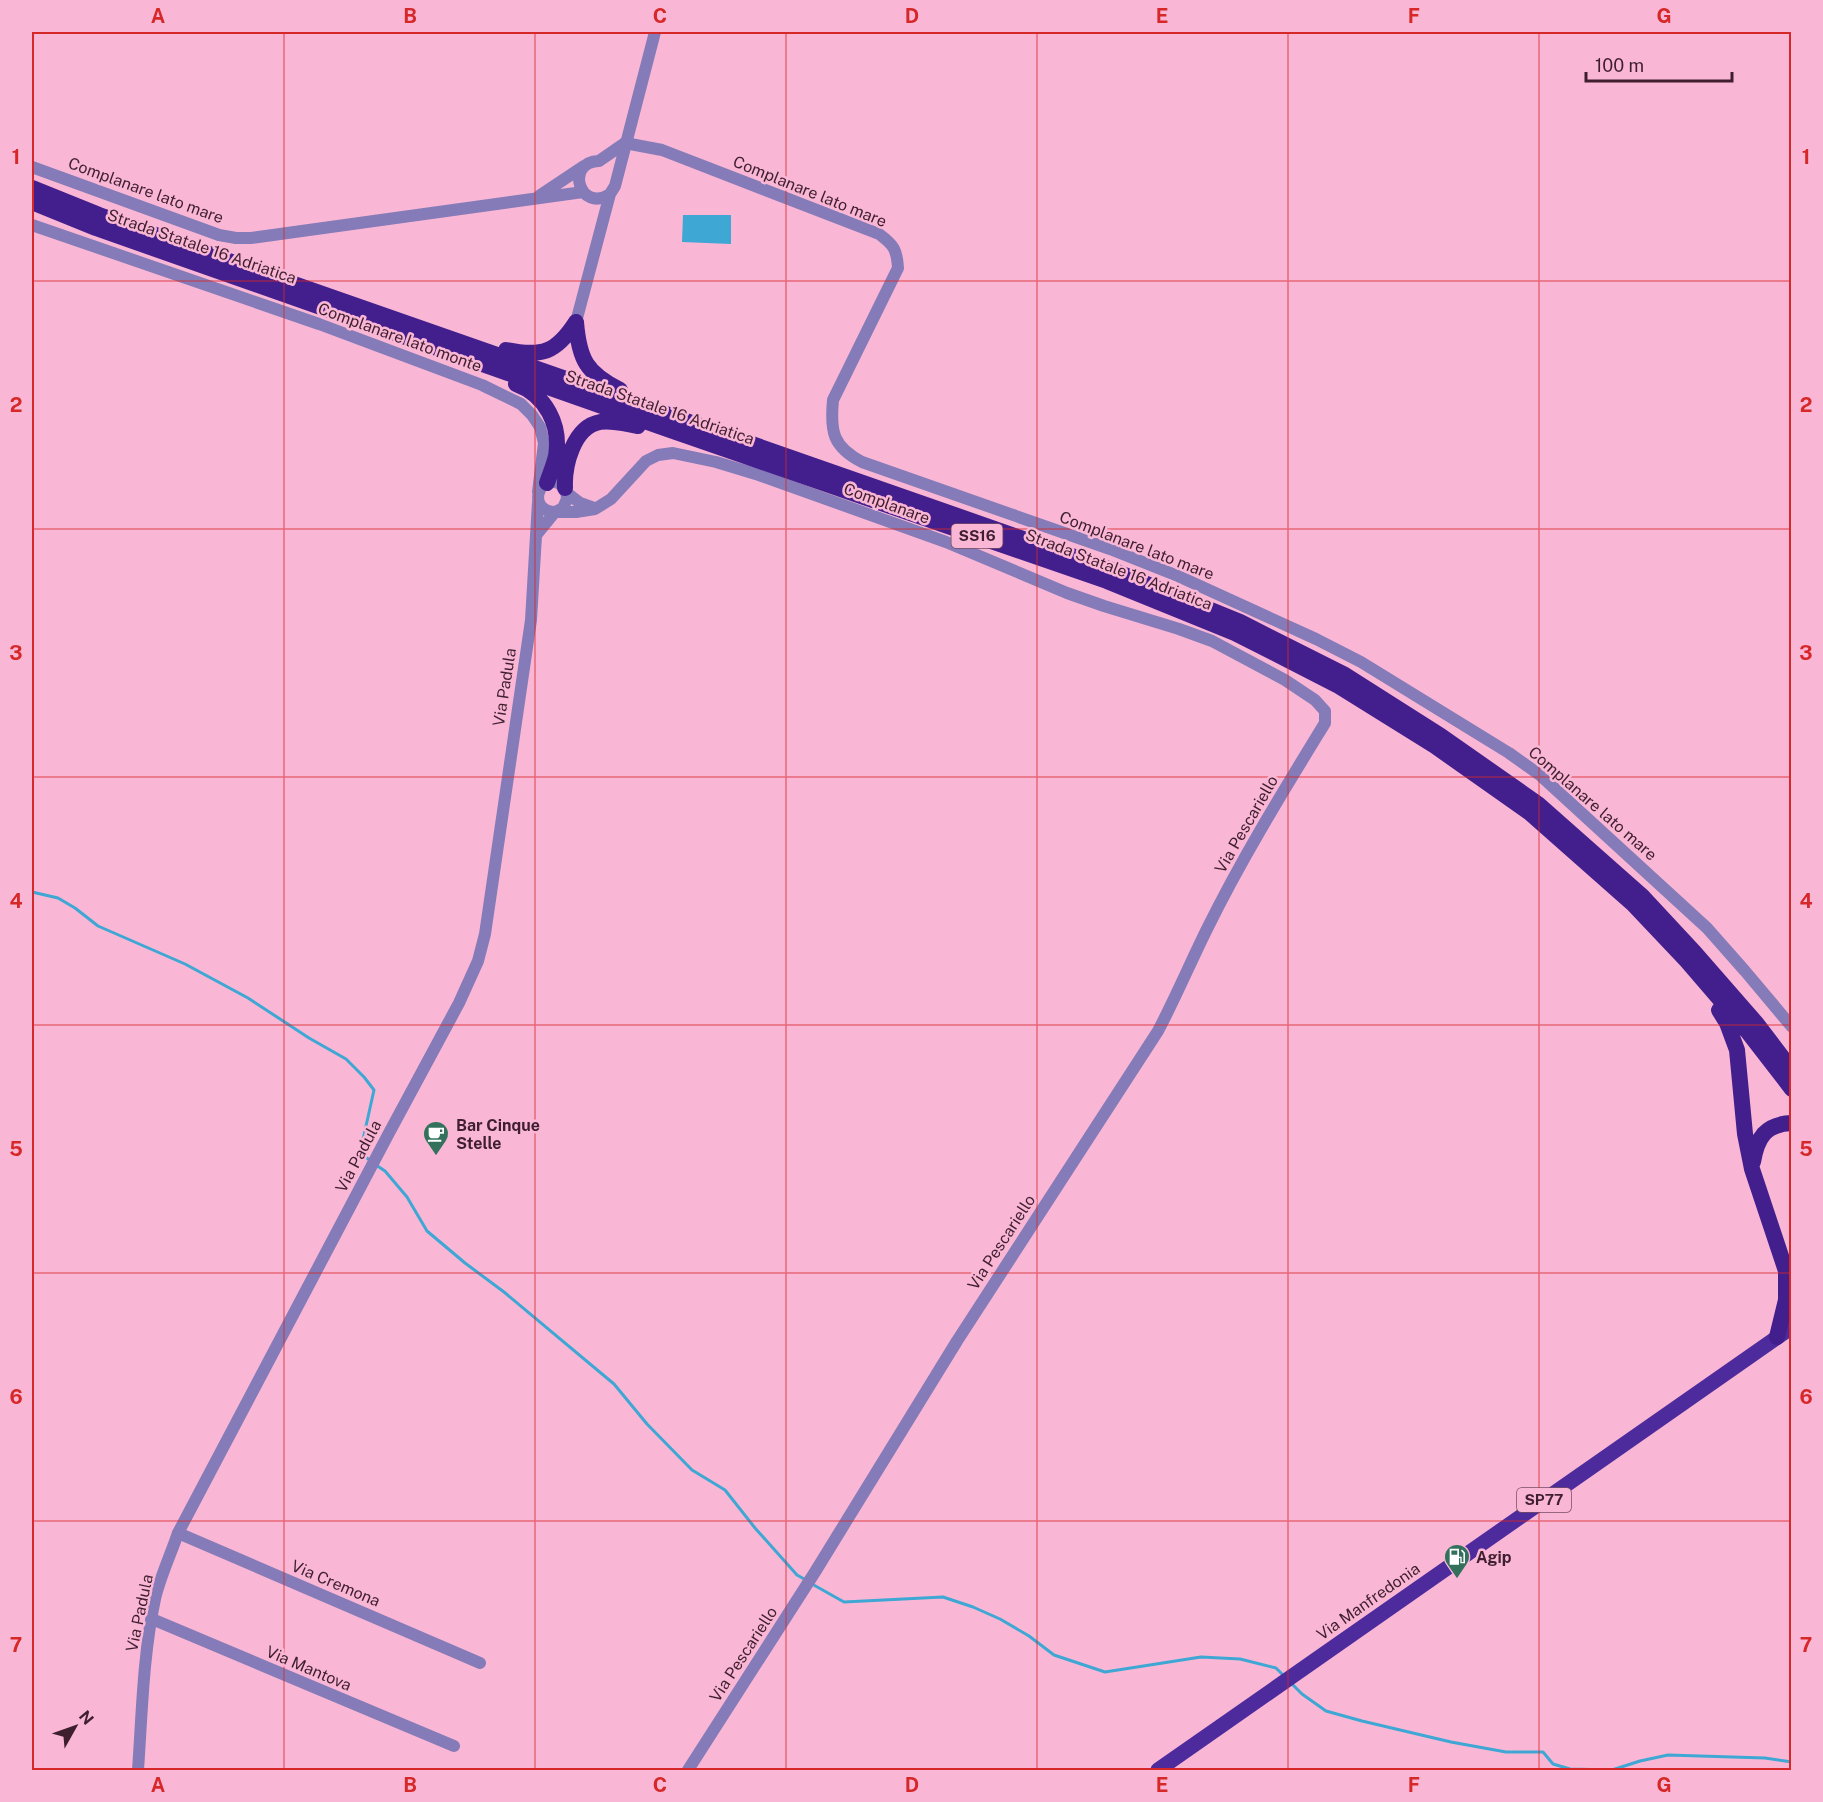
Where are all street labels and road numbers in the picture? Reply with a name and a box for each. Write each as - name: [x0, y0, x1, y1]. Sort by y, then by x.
- street label: Complanare lato mare: [730, 152, 889, 231]
- street label: Complanare lato mare: [66, 153, 226, 227]
- street label: Strada Statale 16 Adriatica: [105, 205, 299, 288]
- street label: Complanare lato monte: [315, 299, 484, 376]
- street label: Strada Statale 16 Adriatica: [563, 366, 757, 449]
- street label: Complanare: [841, 479, 932, 528]
- street label: Complanare lato mare: [1057, 507, 1217, 584]
- road number: SS16: [952, 524, 1002, 548]
- street label: Strada Statale 16 Adriatica: [1023, 525, 1215, 614]
- street label: Via Padula: [489, 647, 520, 728]
- street label: Complanare lato mare: [1525, 742, 1661, 864]
- street label: Via Pescariello: [1211, 772, 1282, 876]
- street label: Via Padula: [332, 1117, 385, 1196]
- street label: Via Pescariello: [964, 1191, 1039, 1293]
- road number: SP77: [1517, 1488, 1571, 1512]
- street label: Via Cremona: [289, 1556, 383, 1611]
- street label: Via Manfredonia: [1313, 1559, 1424, 1644]
- street label: Via Padula: [122, 1573, 157, 1654]
- street label: Via Pescariello: [706, 1603, 781, 1705]
- street label: Via Mantova: [263, 1642, 354, 1695]

